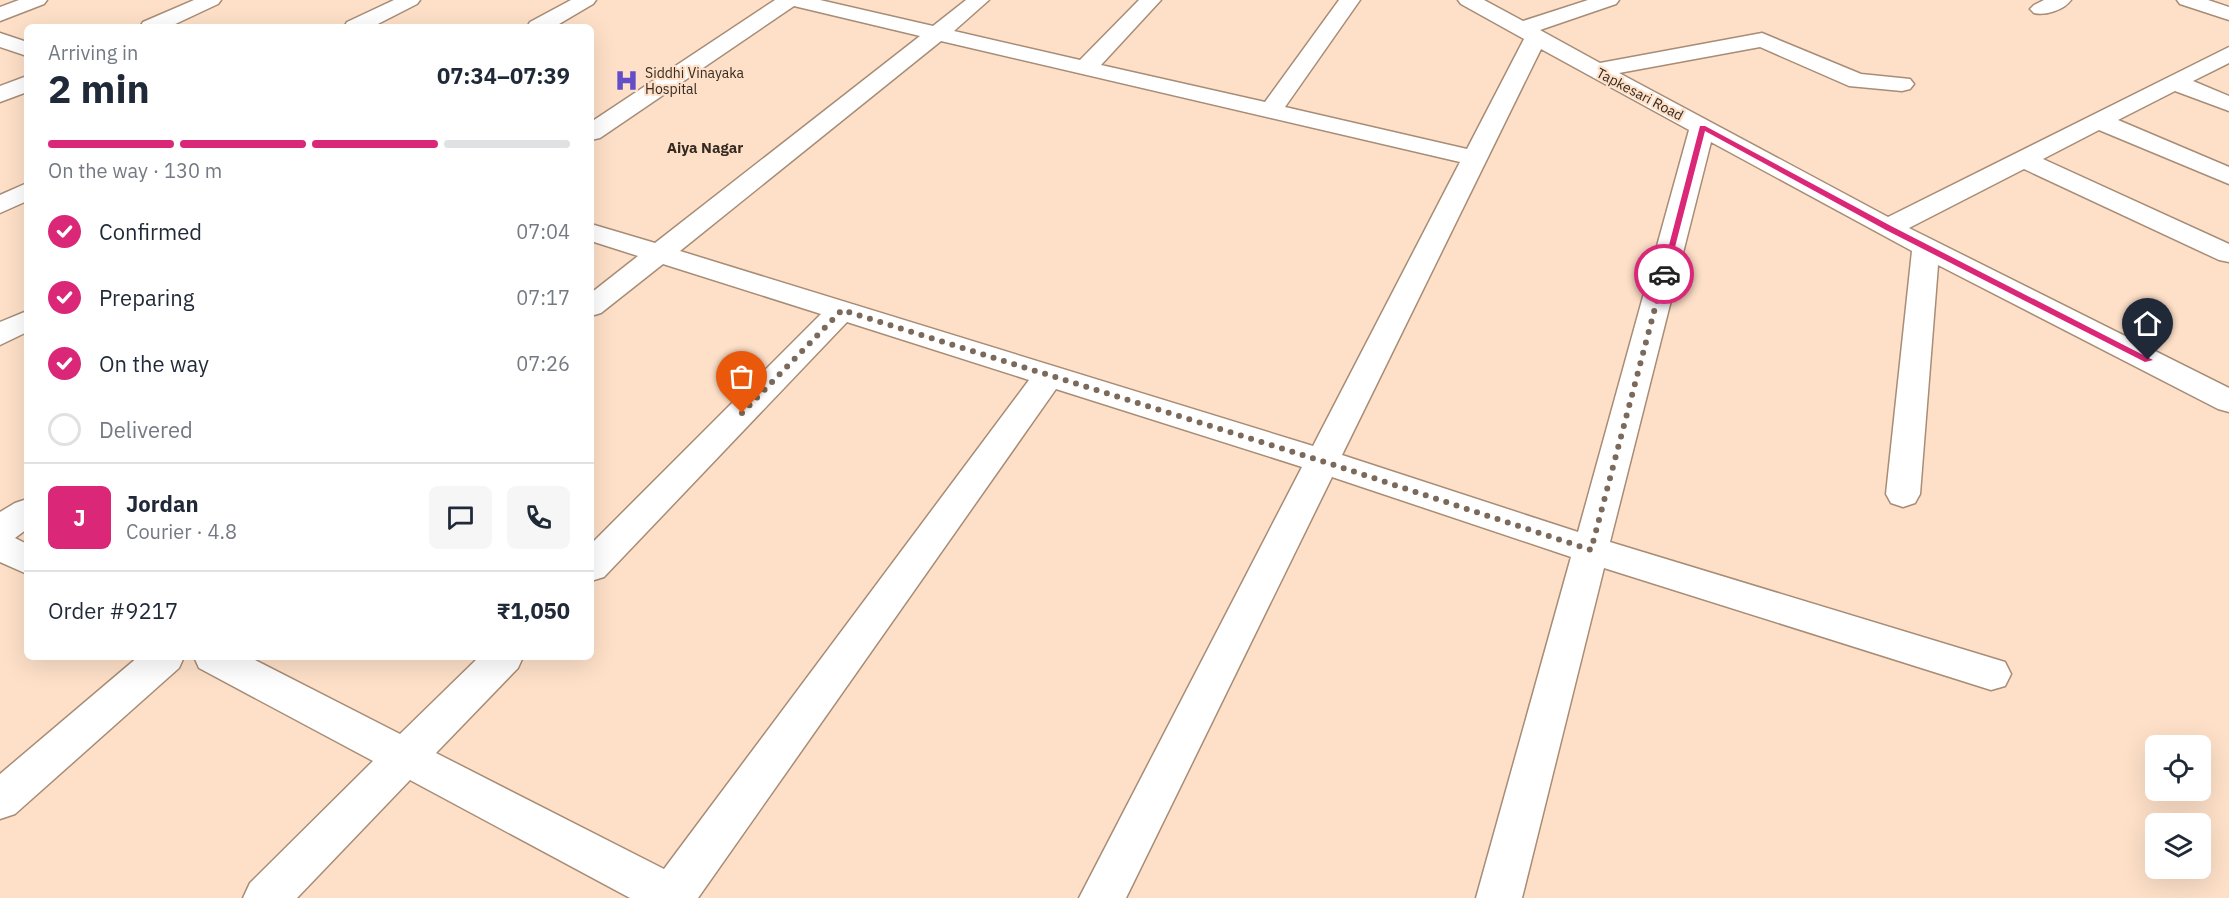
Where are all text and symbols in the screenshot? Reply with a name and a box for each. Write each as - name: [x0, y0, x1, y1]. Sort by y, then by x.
- text: Arriving in: [48, 39, 138, 66]
- text: 07:34–07:39: [437, 61, 570, 90]
- text: 2 min: [48, 63, 150, 114]
- place label: Siddhi Vinayaka Hospital: [645, 64, 745, 98]
- street label: Tapkesari Road: [1593, 64, 1687, 124]
- hospital icon: Siddhi Vinayaka Hospital: [614, 68, 640, 94]
- district label: Aiya Nagar: [667, 138, 743, 157]
- text: On the way · 130 m: [48, 157, 222, 184]
- icon: check: [48, 215, 81, 248]
- text: Confirmed: [99, 217, 202, 246]
- text: 07:04: [516, 218, 570, 245]
- courier: [1634, 244, 1694, 304]
- icon: car: [1648, 258, 1681, 291]
- icon: check: [48, 281, 81, 314]
- text: Preparing: [99, 283, 194, 312]
- text: 07:17: [516, 284, 570, 311]
- pin: [2122, 298, 2173, 360]
- icon: home: [2131, 307, 2164, 340]
- icon: check: [48, 347, 81, 380]
- text: On the way: [99, 349, 209, 378]
- text: 07:26: [516, 350, 570, 377]
- pin: [716, 351, 767, 413]
- icon: bag: [725, 360, 758, 393]
- text: Delivered: [99, 415, 193, 444]
- button: chat: [429, 486, 492, 549]
- button: phone: [507, 486, 570, 549]
- text: Jordan: [126, 489, 199, 518]
- text: J: [73, 503, 86, 532]
- text: Courier · 4.8: [126, 518, 237, 545]
- text: Order #9217: [48, 596, 178, 625]
- text: ₹1,050: [497, 596, 570, 625]
- map controls: [2145, 735, 2211, 879]
- button: locate: [2145, 735, 2211, 801]
- button: layers: [2145, 813, 2211, 879]

